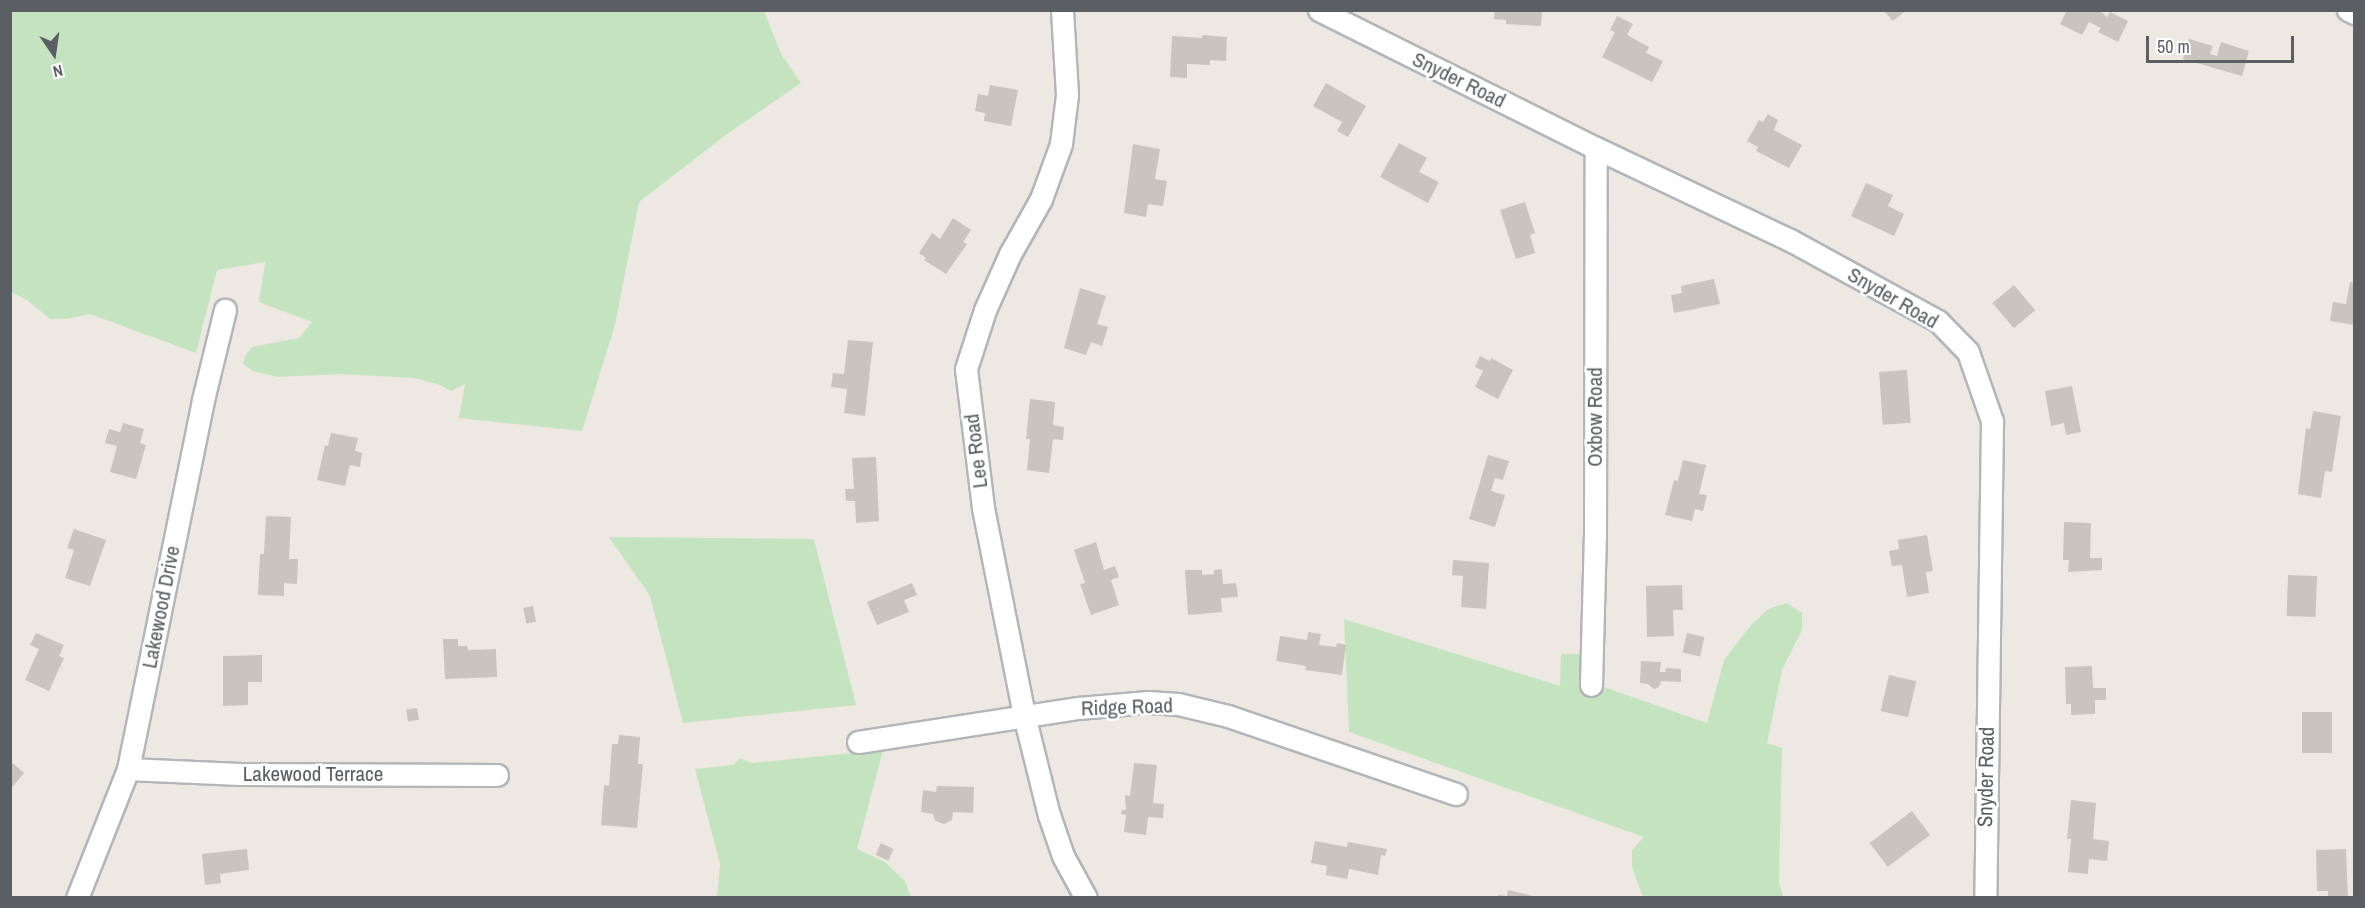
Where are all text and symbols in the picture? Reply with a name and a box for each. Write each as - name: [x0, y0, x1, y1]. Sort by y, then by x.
- north arrow: [24, 24, 84, 84]
- scale bar: [2149, 24, 2298, 62]
- text: 50 m: [2157, 34, 2190, 59]
- street label: Snyder Road: [1408, 47, 1510, 113]
- text: N: [51, 60, 65, 83]
- street label: Snyder Road: [1843, 262, 1943, 334]
- street label: Oxbow Road: [1582, 367, 1608, 467]
- street label: Lee Road: [959, 412, 993, 490]
- street label: Lakewood Drive: [137, 544, 185, 670]
- street label: Ridge Road: [1081, 693, 1173, 721]
- street label: Snyder Road: [1973, 727, 1999, 827]
- street label: Lakewood Terrace: [243, 761, 383, 787]

